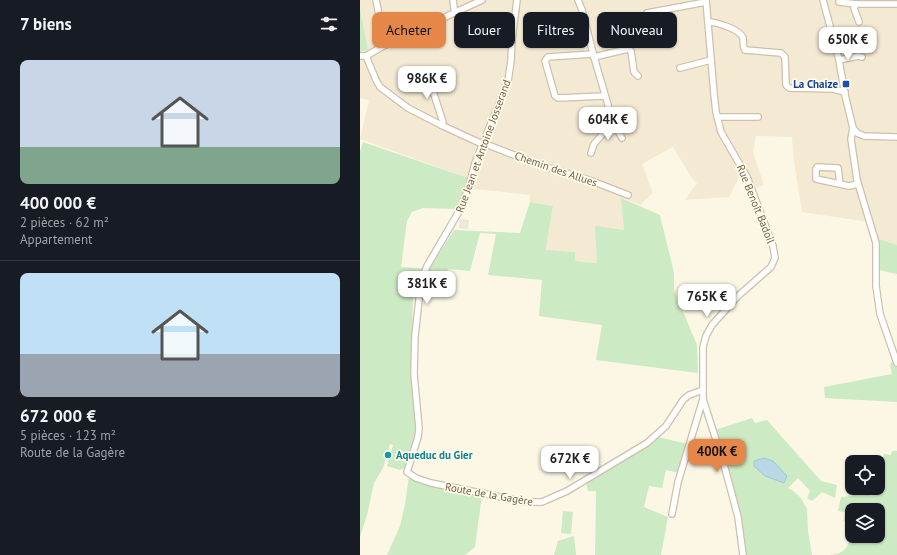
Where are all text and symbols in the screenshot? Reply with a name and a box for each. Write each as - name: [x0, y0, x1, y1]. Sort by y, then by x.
- chip: Acheter: [372, 12, 446, 48]
- chip: Louer: [454, 12, 515, 48]
- chip: Filtres: [523, 12, 589, 48]
- chip: Nouveau: [597, 12, 677, 48]
- text: 7 biens: [20, 13, 72, 35]
- icon: filters: [318, 13, 340, 35]
- pin: 650K €: [815, 27, 881, 61]
- text: 650K €: [828, 31, 868, 48]
- pin: 986K €: [394, 66, 460, 100]
- text: 986K €: [407, 70, 447, 87]
- place label: La Chaize: [793, 77, 838, 91]
- street label: Rue Jean et Antoine Josserand: [452, 78, 514, 214]
- marker: La Chaize: [841, 79, 851, 89]
- icon: home: [144, 86, 216, 158]
- pin: 604K €: [575, 107, 641, 141]
- text: 604K €: [588, 111, 628, 128]
- street label: Chemin des Allues: [513, 148, 599, 190]
- street label: Rue Benoît Badoil: [734, 162, 779, 246]
- text: 400 000 €: [20, 192, 96, 214]
- text: 2 pièces · 62 m²: [20, 214, 109, 231]
- text: Appartement: [20, 231, 92, 248]
- pin: 381K €: [394, 271, 460, 305]
- text: 381K €: [407, 275, 447, 292]
- pin: 765K €: [674, 284, 740, 318]
- text: 765K €: [687, 288, 727, 305]
- icon: home: [144, 299, 216, 371]
- text: 672 000 €: [20, 405, 96, 427]
- text: 5 pièces · 123 m²: [20, 427, 116, 444]
- pin: 400K €: [684, 439, 750, 473]
- text: 400K €: [697, 443, 737, 460]
- text: Route de la Gagère: [20, 444, 125, 461]
- pin: 672K €: [537, 446, 603, 480]
- place label: Aqueduc du Gier: [396, 448, 473, 462]
- marker: Aqueduc du Gier: [383, 450, 393, 460]
- text: 672K €: [550, 450, 590, 467]
- map controls: [845, 455, 885, 543]
- button: locate: [845, 455, 885, 495]
- street label: Route de la Gagère: [444, 479, 534, 509]
- button: layers: [845, 503, 885, 543]

